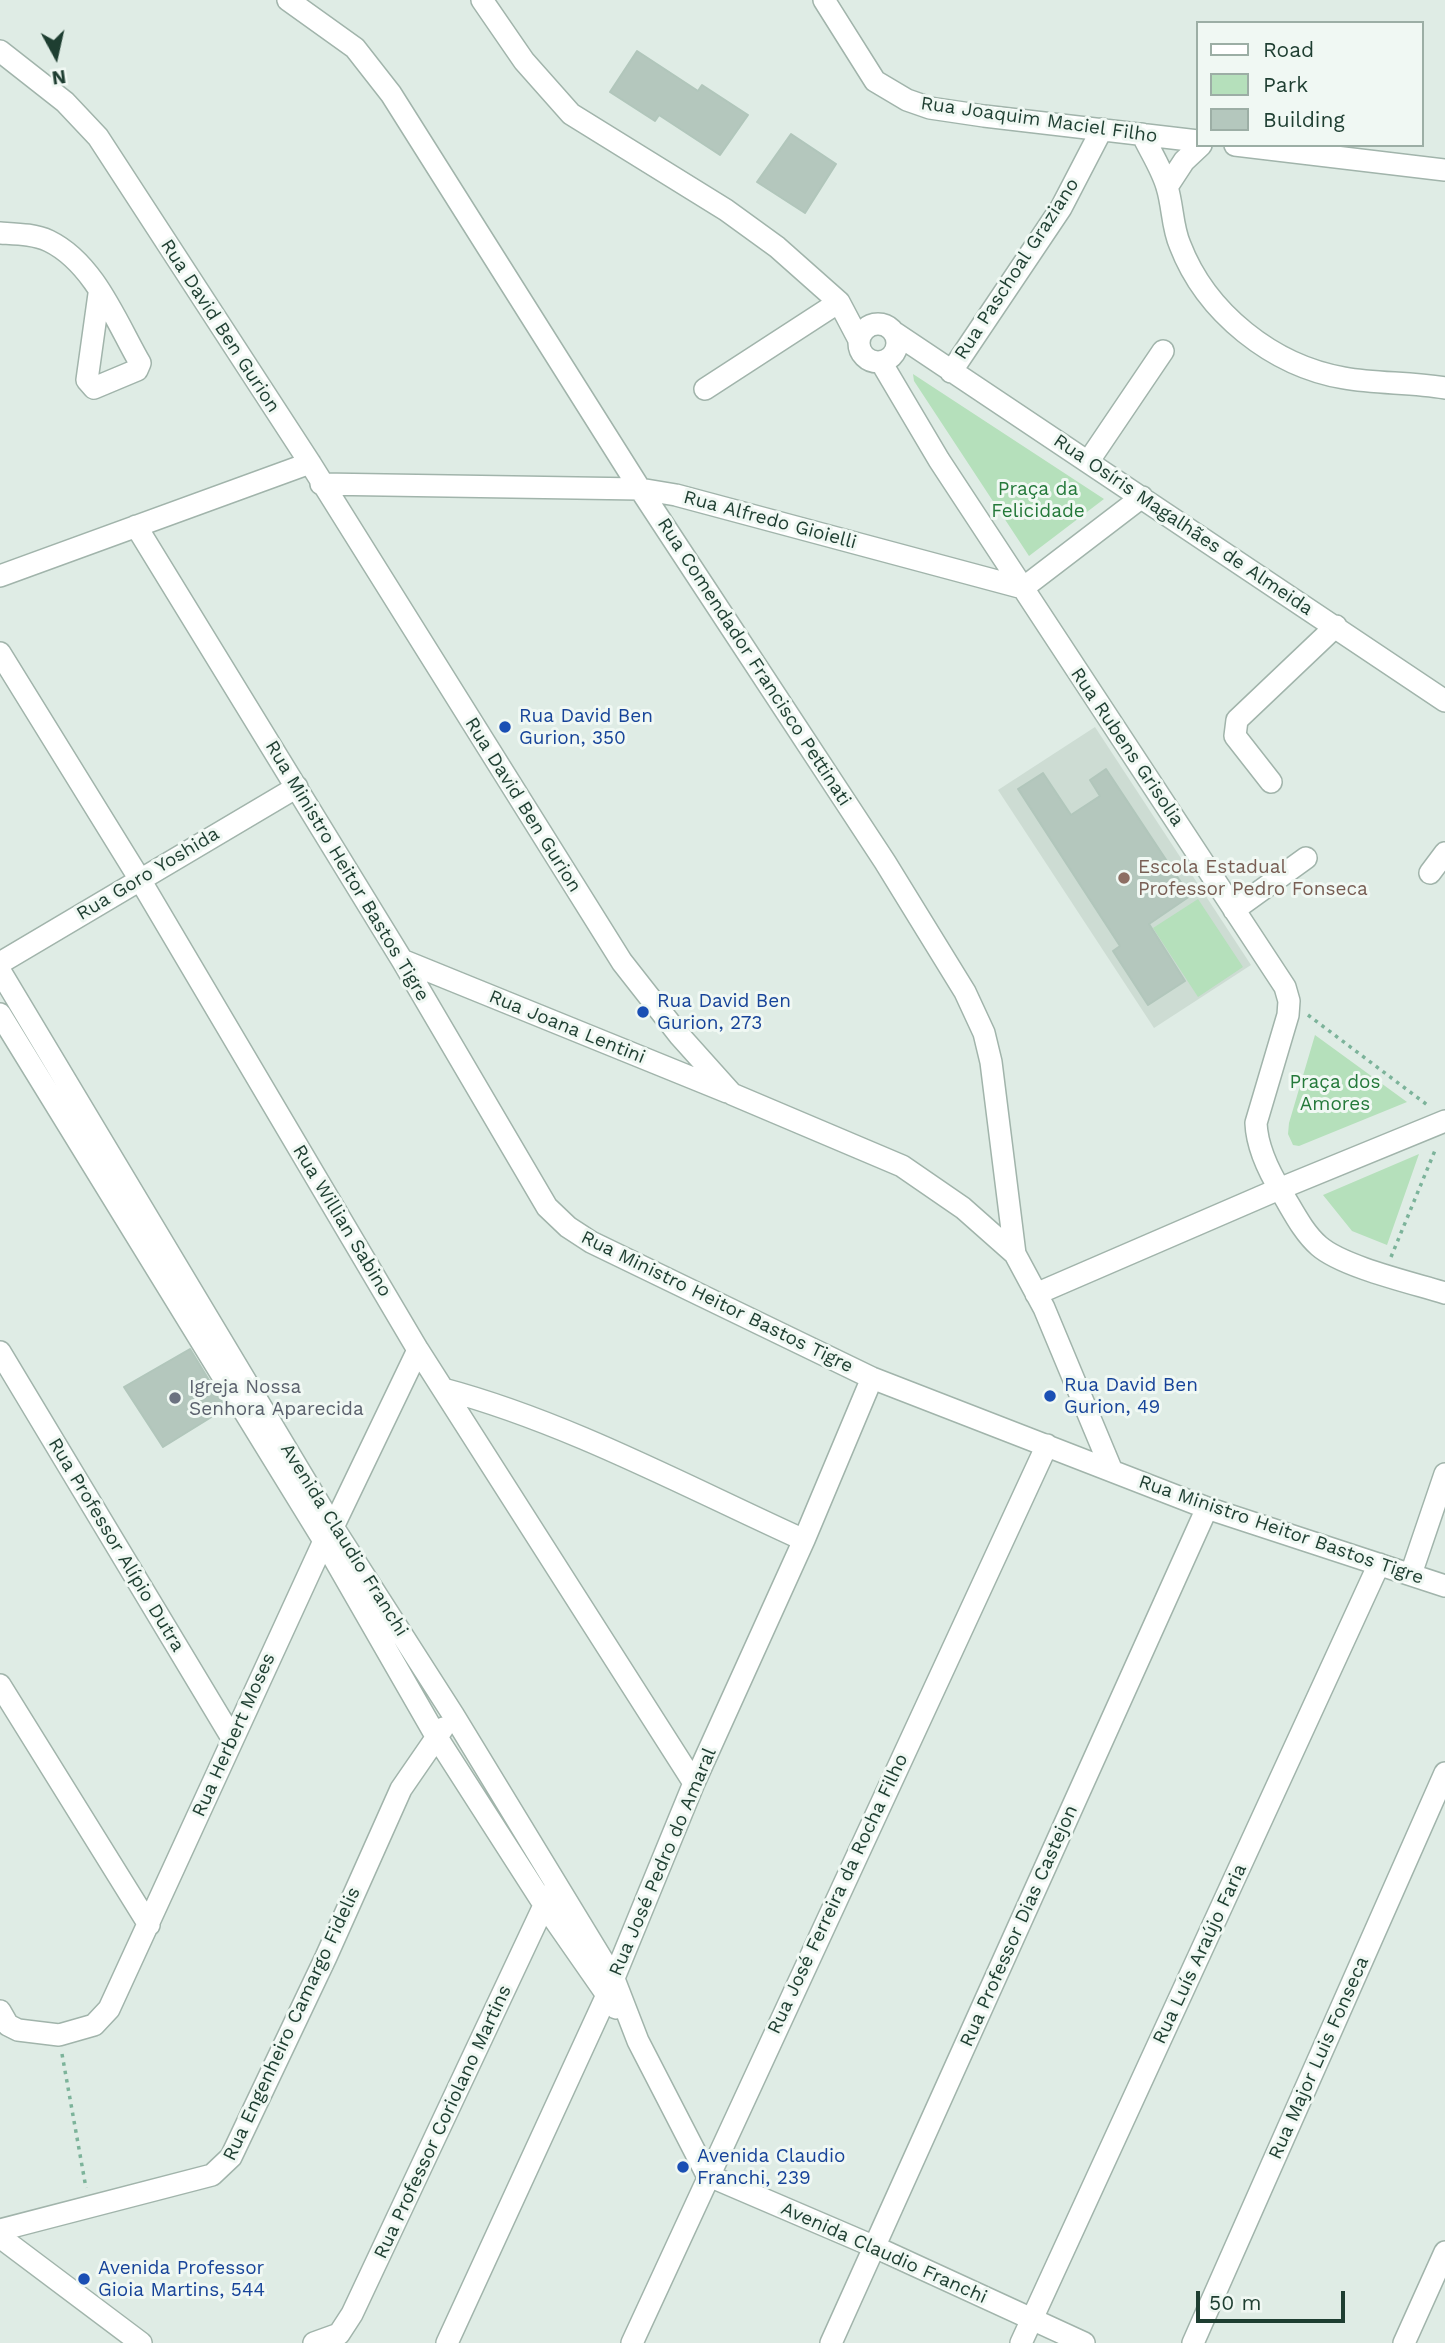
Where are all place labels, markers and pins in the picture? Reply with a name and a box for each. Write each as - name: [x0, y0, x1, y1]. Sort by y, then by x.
- place label: Rua David Ben Gurion, 350: [519, 705, 653, 749]
- marker: Rua David Ben Gurion, 350: [497, 719, 513, 735]
- place label: Escola Estadual Professor Pedro Fonseca: [1138, 856, 1368, 900]
- marker: Escola Estadual Professor Pedro Fonseca: [1116, 870, 1132, 886]
- place label: Rua David Ben Gurion, 273: [657, 990, 791, 1034]
- marker: Rua David Ben Gurion, 273: [635, 1004, 651, 1020]
- place label: Rua David Ben Gurion, 49: [1064, 1374, 1198, 1418]
- place label: Igreja Nossa Senhora Aparecida: [189, 1376, 364, 1420]
- marker: Rua David Ben Gurion, 49: [1042, 1388, 1058, 1404]
- marker: Igreja Nossa Senhora Aparecida: [167, 1390, 183, 1406]
- place label: Avenida Claudio Franchi, 239: [697, 2145, 845, 2189]
- marker: Avenida Claudio Franchi, 239: [675, 2159, 691, 2175]
- place label: Avenida Professor Gioia Martins, 544: [98, 2257, 265, 2301]
- marker: Avenida Professor Gioia Martins, 544: [76, 2271, 92, 2287]

